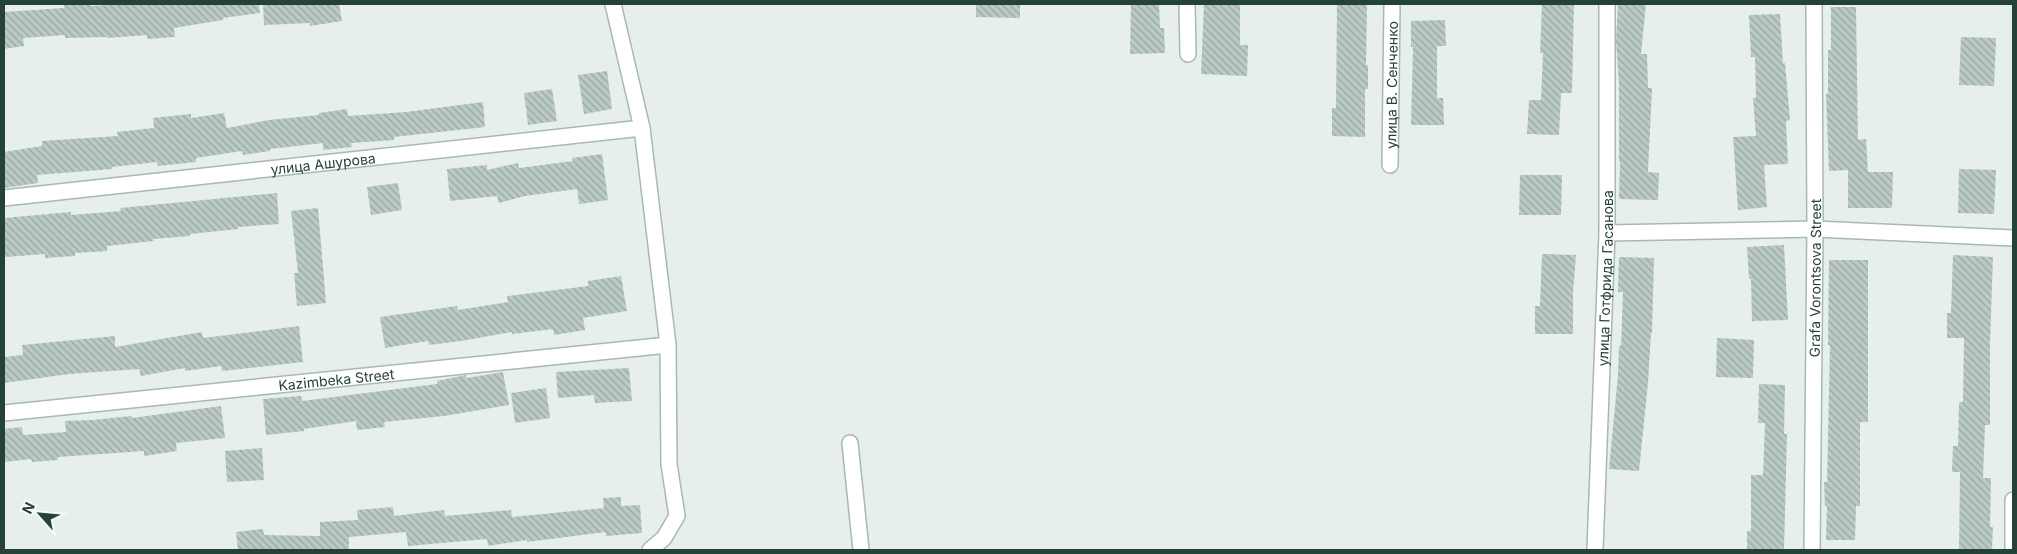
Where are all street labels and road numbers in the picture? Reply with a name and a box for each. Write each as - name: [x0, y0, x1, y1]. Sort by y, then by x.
- street label: улица В. Сенченко: [1382, 21, 1400, 149]
- street label: улица Ашурова: [270, 149, 376, 177]
- street label: улица Готфрида Гасанова: [1593, 190, 1616, 366]
- street label: Grafa Vorontsova Street: [1805, 198, 1824, 357]
- street label: Kazimbeka Street: [277, 365, 395, 393]

